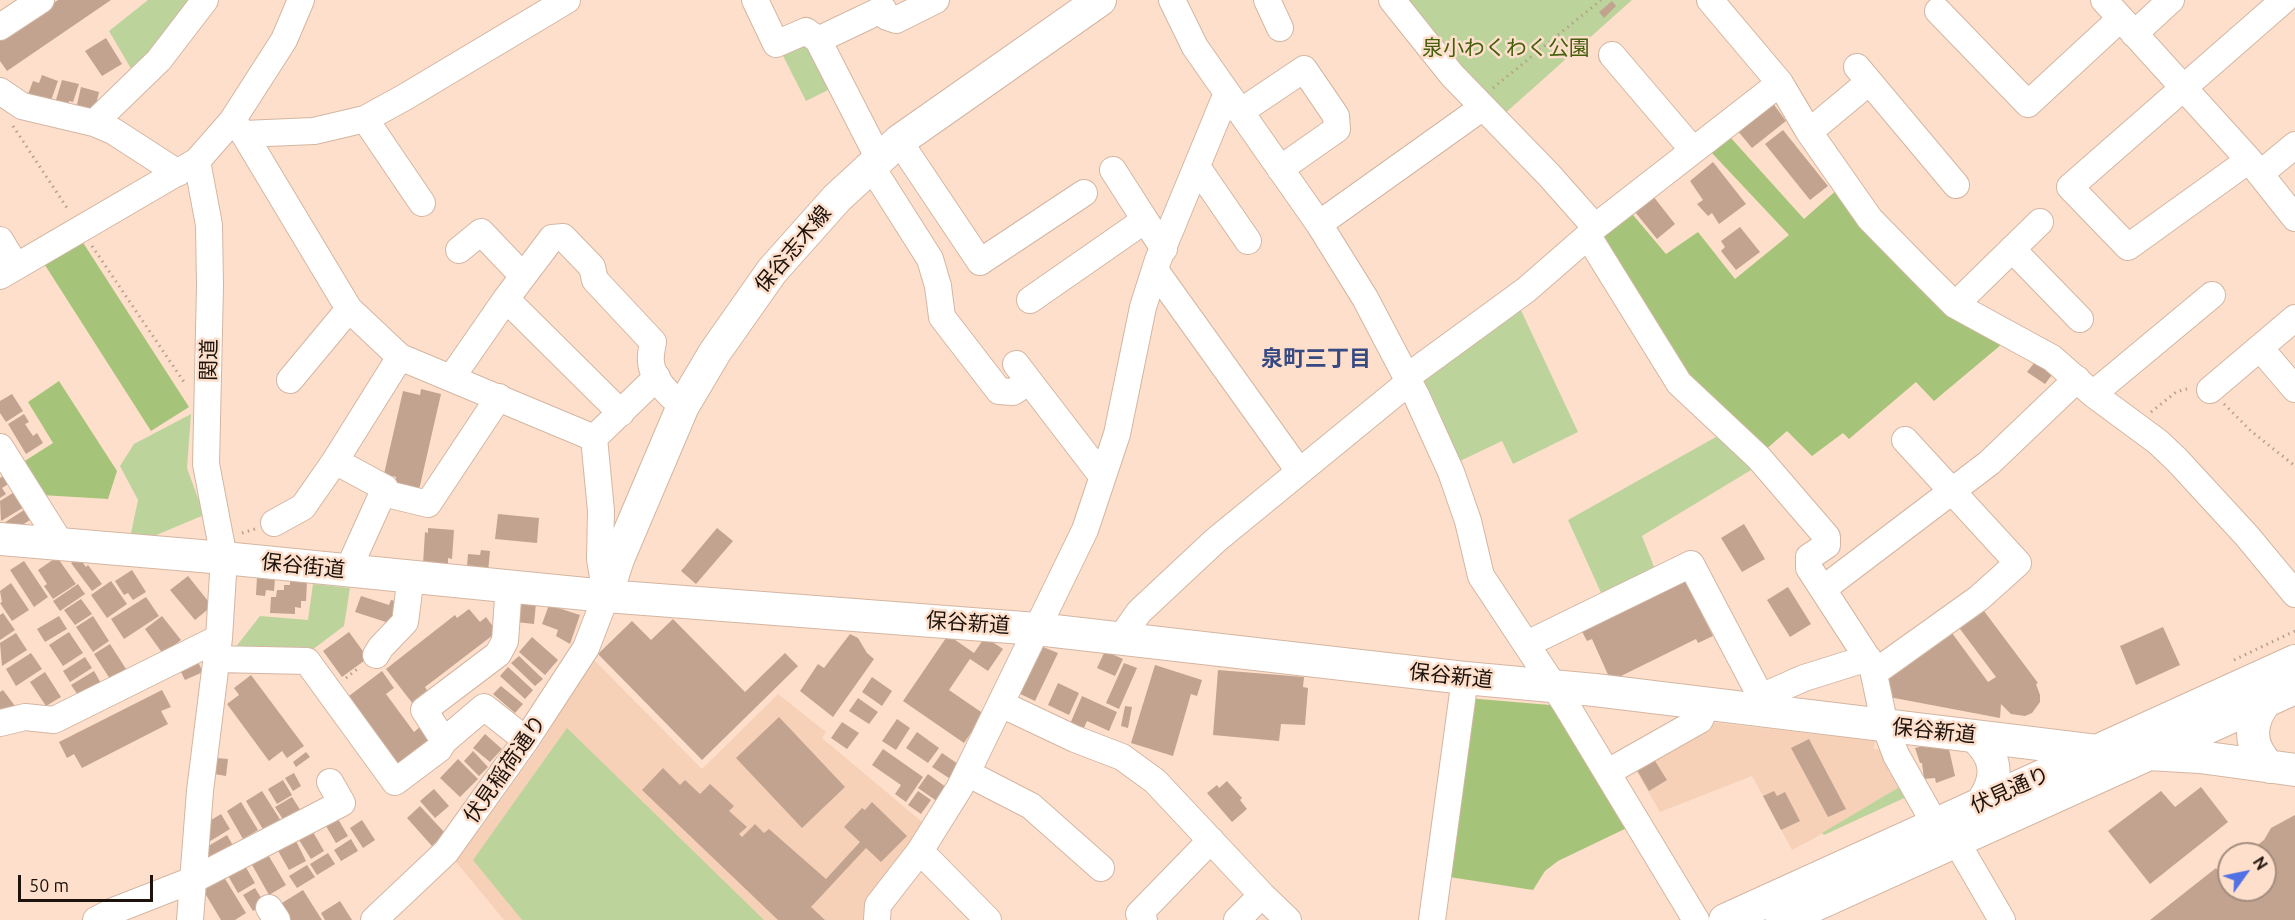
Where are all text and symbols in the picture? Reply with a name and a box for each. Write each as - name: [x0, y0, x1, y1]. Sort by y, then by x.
- park label: 泉小わくわく公園: [1422, 35, 1590, 61]
- street label: 保谷志木線: [750, 201, 836, 297]
- street label: 関道: [196, 339, 222, 381]
- district label: 泉町三丁目: [1261, 346, 1371, 372]
- street label: 保谷街道: [260, 549, 346, 583]
- street label: 保谷新道: [925, 608, 1011, 638]
- street label: 保谷新道: [1408, 659, 1494, 693]
- street label: 伏見稲荷通り: [459, 710, 551, 828]
- street label: 保谷新道: [1891, 714, 1977, 748]
- street label: 伏見通り: [1967, 761, 2053, 819]
- north arrow: [2217, 842, 2277, 902]
- text: N: [2250, 853, 2271, 873]
- scale bar: [21, 863, 156, 901]
- text: 50 m: [29, 875, 69, 895]

